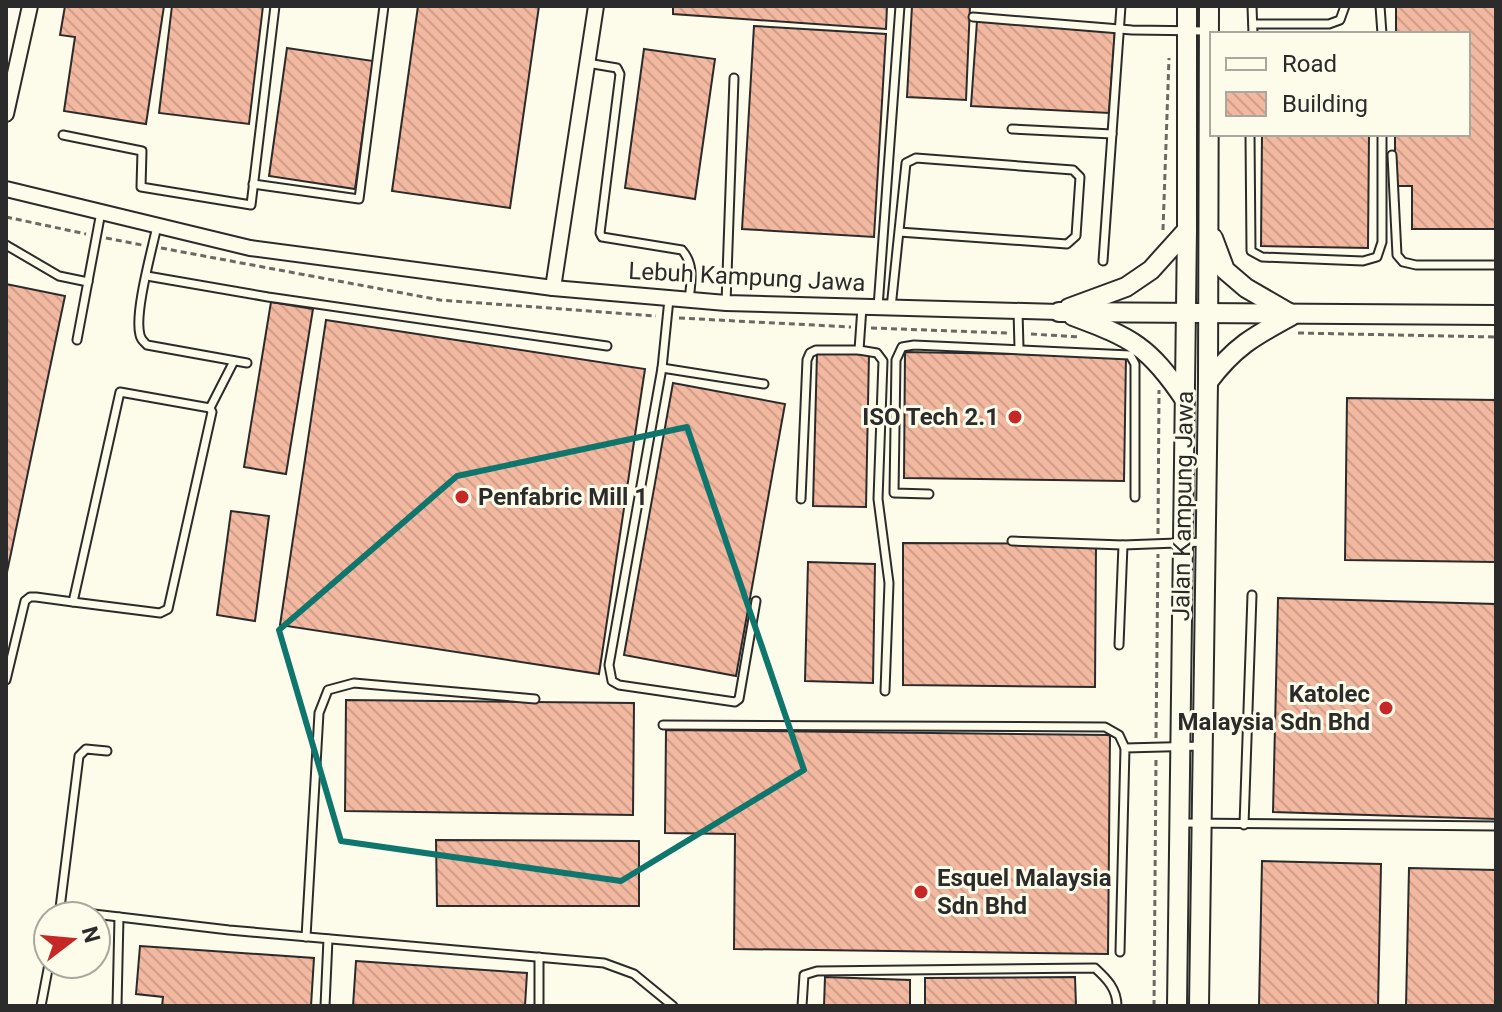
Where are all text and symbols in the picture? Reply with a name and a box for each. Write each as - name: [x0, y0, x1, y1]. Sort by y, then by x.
- legend: [1210, 32, 1470, 136]
- text: Road: [1282, 50, 1337, 78]
- text: Building: [1282, 90, 1368, 118]
- street label: Lebuh Kampung Jawa: [628, 257, 866, 297]
- street label: Jalan Kampung Jawa: [1167, 391, 1199, 621]
- place label: ISO Tech 2.1: [862, 403, 999, 431]
- marker: ISO Tech 2.1: [1006, 408, 1024, 426]
- place label: Penfabric Mill 1: [478, 483, 648, 511]
- marker: Penfabric Mill 1: [453, 488, 471, 506]
- place label: Katolec Malaysia Sdn Bhd: [1178, 680, 1370, 736]
- marker: Katolec Malaysia Sdn Bhd: [1377, 699, 1395, 717]
- place label: Esquel Malaysia Sdn Bhd: [937, 864, 1112, 920]
- marker: Esquel Malaysia Sdn Bhd: [912, 883, 930, 901]
- north arrow: [32, 900, 112, 980]
- text: N: [77, 924, 105, 946]

